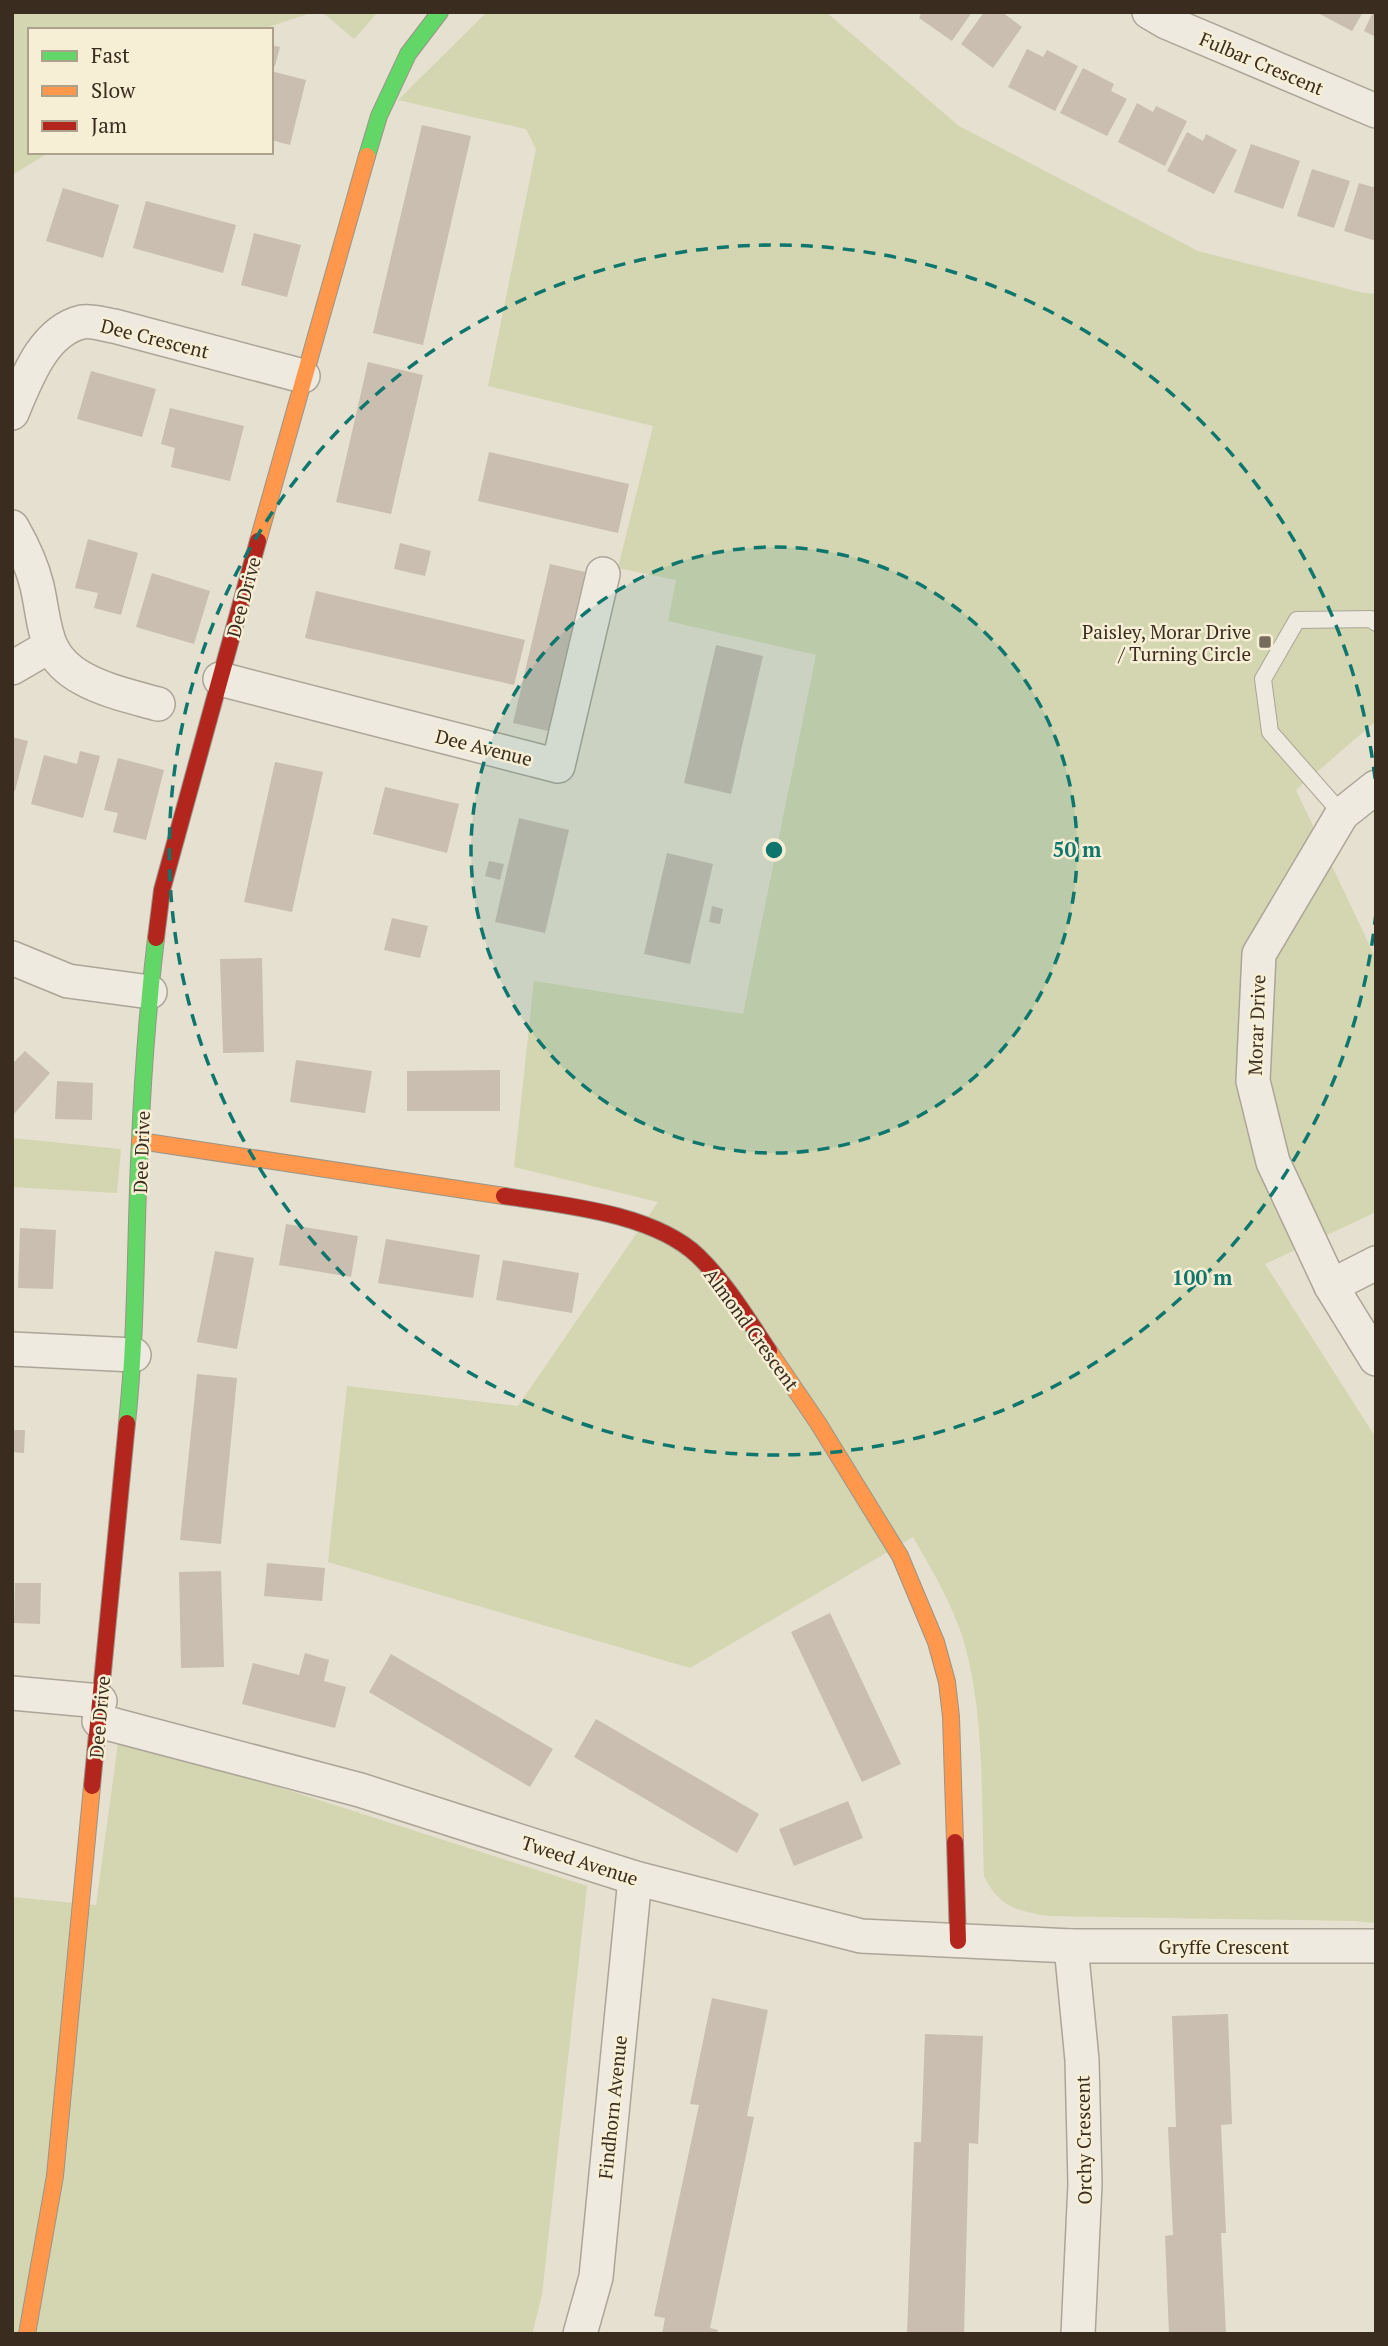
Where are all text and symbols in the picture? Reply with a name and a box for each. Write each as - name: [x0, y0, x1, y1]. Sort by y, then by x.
- street label: Fulbar Crescent: [1196, 26, 1328, 100]
- legend: [28, 28, 273, 154]
- text: Fast: [91, 41, 130, 69]
- text: Slow: [91, 76, 136, 104]
- text: Jam: [91, 111, 127, 139]
- street label: Dee Crescent: [98, 312, 212, 364]
- street label: Dee Drive: [220, 554, 266, 640]
- place label: Paisley, Morar Drive / Turning Circle: [1082, 619, 1251, 666]
- marker: Paisley, Morar Drive / Turning Circle: [1257, 634, 1273, 650]
- street label: Dee Avenue: [433, 723, 535, 771]
- text: 50 m: [1053, 835, 1102, 863]
- centre of rings: [762, 838, 786, 862]
- street label: Morar Drive: [1242, 974, 1270, 1076]
- street label: Dee Drive: [127, 1110, 155, 1194]
- street label: Almond Crescent: [699, 1263, 805, 1395]
- text: 100 m: [1172, 1263, 1233, 1291]
- street label: Dee Drive: [83, 1675, 115, 1759]
- street label: Tweed Avenue: [518, 1829, 642, 1891]
- street label: Gryffe Crescent: [1159, 1934, 1289, 1959]
- street label: Findhorn Avenue: [592, 2034, 632, 2180]
- street label: Orchy Crescent: [1069, 2075, 1097, 2205]

